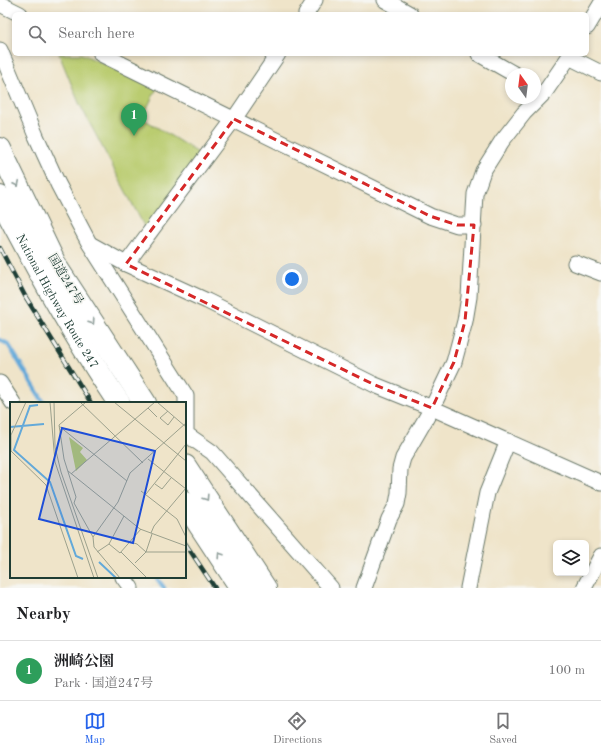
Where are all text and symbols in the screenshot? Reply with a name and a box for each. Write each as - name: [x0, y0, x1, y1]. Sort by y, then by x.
- search box: [12, 12, 589, 56]
- icon: search: [26, 23, 48, 45]
- text: Search here: [58, 27, 135, 42]
- north arrow: [505, 68, 541, 104]
- pin: 1: [121, 103, 147, 136]
- one-way arrow: [12, 180, 20, 187]
- street label: National Highway Route 247: [13, 233, 100, 371]
- street label: 国道247号: [45, 251, 87, 307]
- your location: [282, 269, 302, 289]
- one-way arrow: [88, 318, 95, 325]
- inset map: [10, 402, 186, 578]
- one-way arrow: [201, 494, 209, 501]
- map controls: [553, 540, 589, 576]
- button: layers: [553, 540, 589, 576]
- one-way arrow: [218, 553, 225, 560]
- text: Nearby: [16, 606, 71, 623]
- text: 洲崎公園: [54, 655, 114, 670]
- text: 1: [25, 664, 33, 677]
- text: 100 m: [548, 664, 585, 677]
- text: Park · 国道247号: [54, 677, 153, 690]
- tab: Map: [84, 710, 106, 748]
- tab: Directions: [273, 710, 322, 748]
- tab: Saved: [489, 710, 517, 748]

